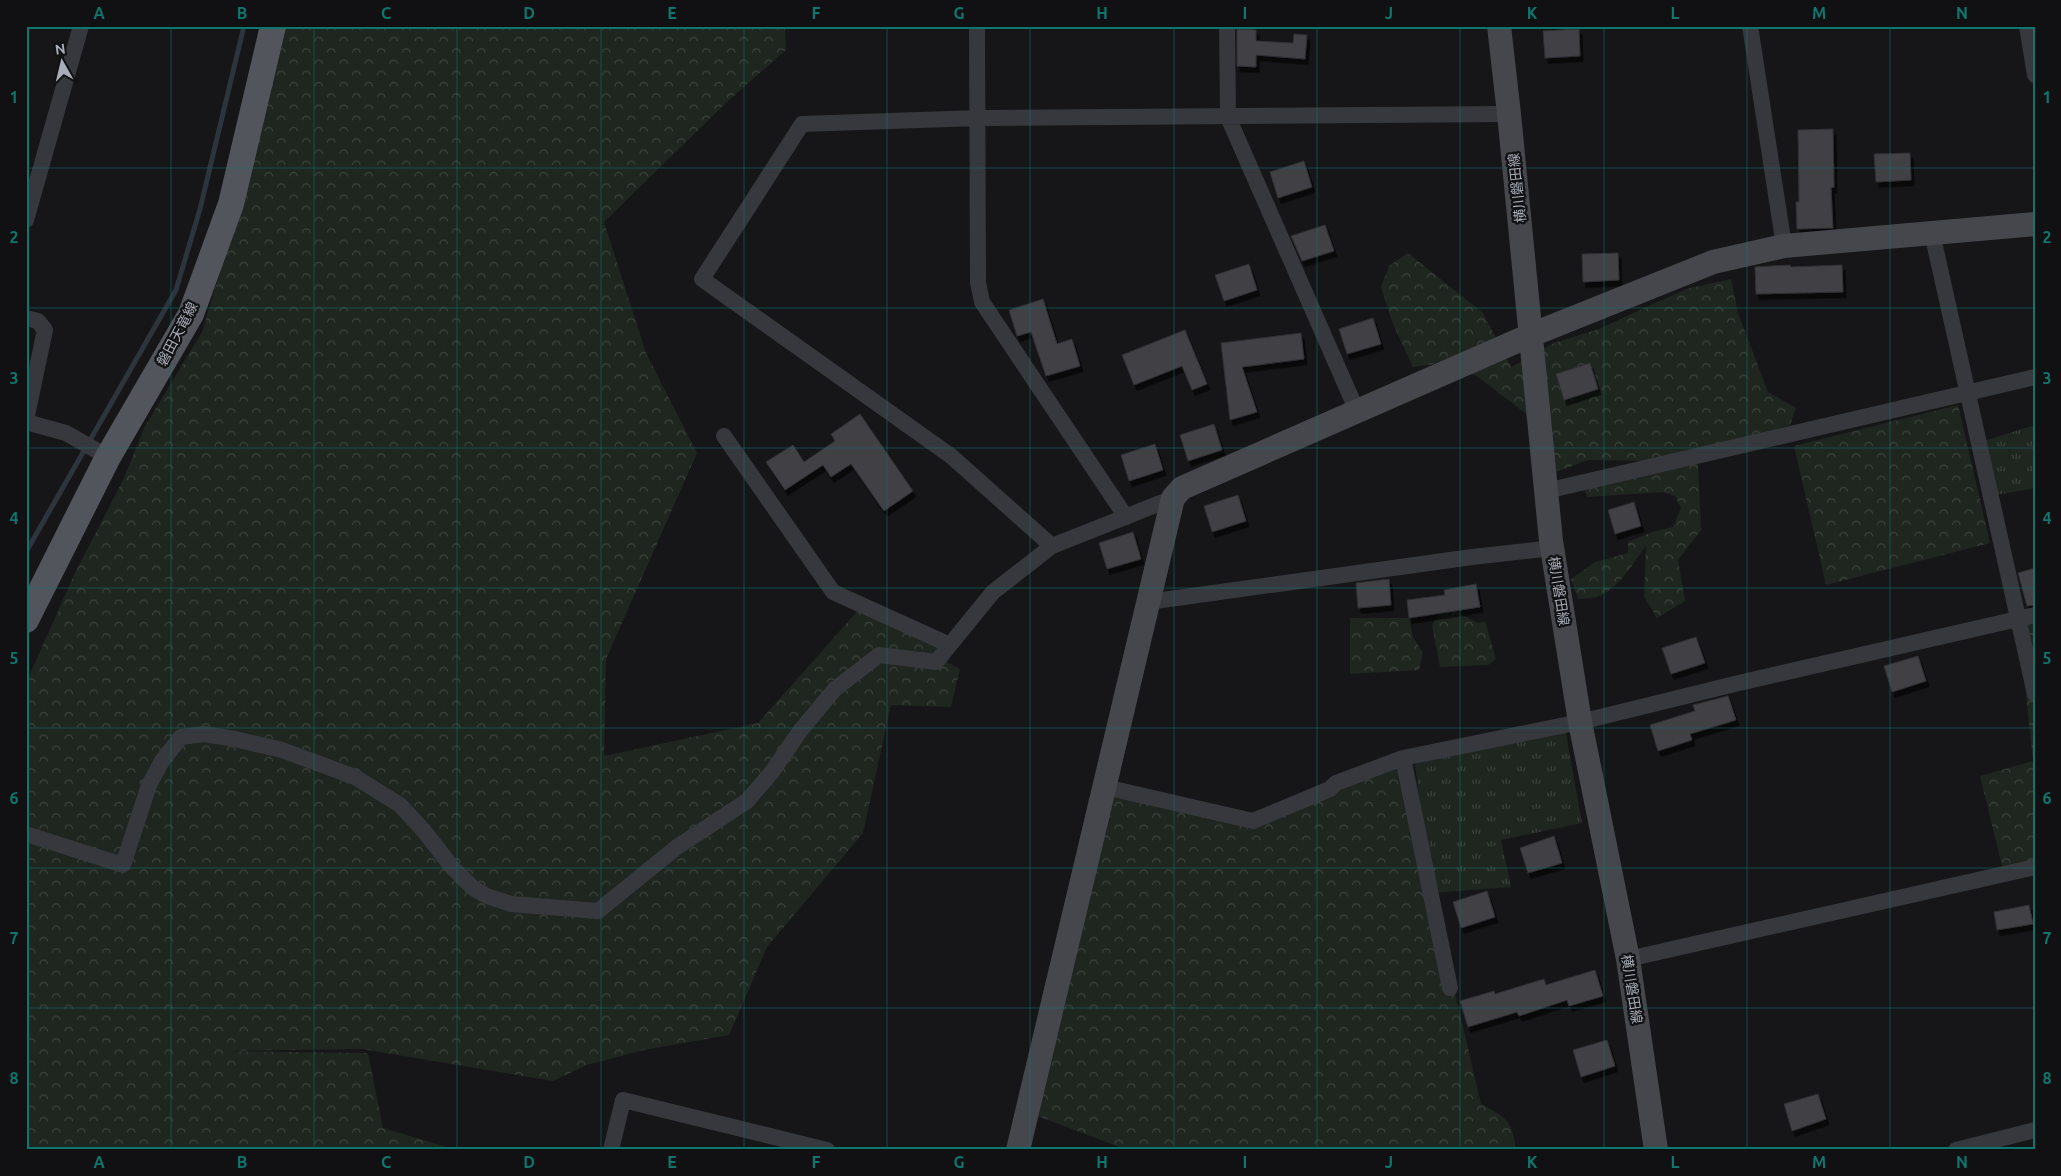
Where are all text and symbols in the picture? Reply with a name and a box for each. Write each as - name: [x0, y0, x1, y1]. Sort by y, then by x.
- text: A: [93, 4, 105, 22]
- text: B: [237, 4, 247, 22]
- text: C: [381, 4, 391, 22]
- text: D: [523, 4, 535, 22]
- text: E: [667, 4, 677, 22]
- text: F: [812, 4, 821, 22]
- text: G: [953, 4, 965, 22]
- text: H: [1096, 4, 1108, 22]
- text: I: [1243, 4, 1247, 22]
- text: J: [1385, 4, 1393, 22]
- text: K: [1527, 4, 1538, 22]
- text: L: [1671, 4, 1680, 22]
- text: M: [1812, 4, 1826, 22]
- text: N: [1956, 4, 1968, 22]
- north arrow: [38, 38, 88, 88]
- text: N: [54, 40, 66, 58]
- text: 1: [9, 88, 19, 106]
- text: 1: [2042, 88, 2052, 106]
- street label: 横川磐田線: [1505, 152, 1529, 224]
- text: 2: [9, 228, 19, 246]
- text: 2: [2042, 228, 2052, 246]
- street label: 磐田天竜線: [154, 299, 200, 369]
- text: 3: [9, 369, 19, 387]
- text: 3: [2042, 369, 2052, 387]
- text: 4: [9, 509, 19, 527]
- text: 4: [2042, 509, 2052, 527]
- street label: 横川磐田線: [1546, 555, 1572, 627]
- text: 5: [9, 649, 19, 667]
- text: 5: [2042, 649, 2052, 667]
- text: 6: [9, 789, 19, 807]
- text: 6: [2042, 789, 2052, 807]
- text: 7: [9, 929, 19, 947]
- text: 7: [2042, 929, 2052, 947]
- street label: 横川磐田線: [1619, 953, 1645, 1025]
- text: 8: [9, 1069, 19, 1087]
- text: 8: [2042, 1069, 2052, 1087]
- text: A: [93, 1153, 105, 1171]
- text: B: [237, 1153, 247, 1171]
- text: C: [381, 1153, 391, 1171]
- text: D: [523, 1153, 535, 1171]
- text: E: [667, 1153, 677, 1171]
- text: F: [812, 1153, 821, 1171]
- text: G: [953, 1153, 965, 1171]
- text: H: [1096, 1153, 1108, 1171]
- text: I: [1243, 1153, 1247, 1171]
- text: J: [1385, 1153, 1393, 1171]
- text: K: [1527, 1153, 1538, 1171]
- text: L: [1671, 1153, 1680, 1171]
- text: M: [1812, 1153, 1826, 1171]
- text: N: [1956, 1153, 1968, 1171]

